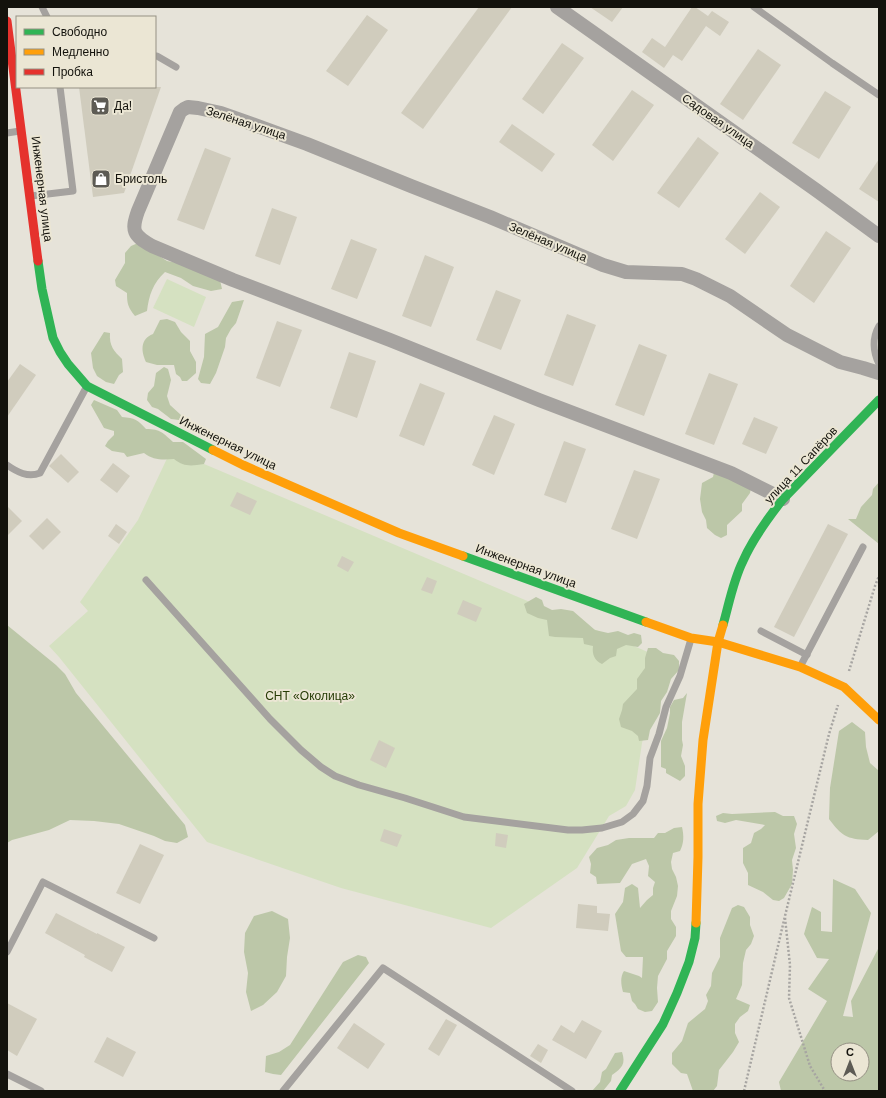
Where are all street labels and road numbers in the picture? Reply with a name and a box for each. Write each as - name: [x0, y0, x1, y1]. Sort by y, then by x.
- street label: Садовая улица: [679, 91, 757, 151]
- street label: Зелёная улица: [204, 103, 288, 143]
- street label: Инженерная улица: [29, 136, 55, 243]
- street label: Зелёная улица: [507, 219, 589, 265]
- street label: Инженерная улица: [177, 413, 279, 473]
- street label: улица 11 Сапёров: [762, 423, 840, 507]
- street label: Инженерная улица: [474, 541, 579, 591]

